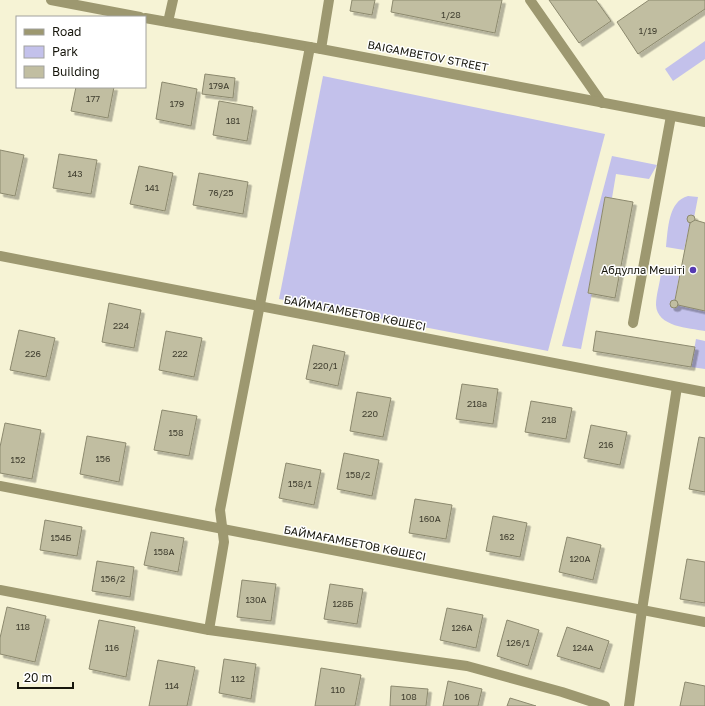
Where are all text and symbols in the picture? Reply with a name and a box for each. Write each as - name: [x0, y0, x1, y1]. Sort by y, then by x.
- house number: 1/28: [441, 9, 461, 20]
- legend: [16, 16, 146, 88]
- text: Road: [52, 24, 81, 39]
- house number: 1/19: [639, 25, 657, 36]
- street label: BAIGAMBETOV STREET: [367, 37, 490, 74]
- text: Park: [52, 44, 78, 59]
- text: Building: [52, 64, 100, 79]
- house number: 179А: [209, 80, 229, 91]
- house number: 177: [86, 93, 100, 104]
- house number: 179: [170, 98, 184, 109]
- house number: 181: [226, 115, 241, 126]
- house number: 143: [67, 168, 83, 179]
- house number: 141: [145, 182, 160, 193]
- house number: 76/25: [209, 187, 233, 198]
- place label: Абдулла Мешіті: [601, 263, 685, 276]
- marker: Абдулла Мешіті: [688, 265, 698, 275]
- street label: БАЙМАГАМБЕТОВ КӨШЕСІ: [283, 292, 427, 333]
- house number: 224: [113, 320, 129, 331]
- house number: 226: [25, 348, 41, 359]
- house number: 222: [172, 348, 188, 359]
- house number: 220/1: [313, 360, 338, 371]
- house number: 218а: [467, 398, 487, 409]
- house number: 220: [362, 408, 378, 419]
- house number: 218: [541, 414, 557, 425]
- house number: 158: [168, 427, 184, 438]
- house number: 216: [598, 439, 614, 450]
- house number: 156: [95, 453, 111, 464]
- house number: 152: [11, 454, 25, 465]
- house number: 158/2: [346, 469, 370, 480]
- house number: 158/1: [288, 478, 313, 489]
- house number: 160А: [419, 513, 441, 524]
- street label: БАЙМАҒАМБЕТОВ КӨШЕСІ: [283, 522, 427, 563]
- house number: 162: [499, 531, 515, 542]
- house number: 154Б: [50, 532, 72, 543]
- house number: 158А: [153, 546, 175, 557]
- house number: 120А: [569, 553, 591, 564]
- house number: 156/2: [101, 573, 125, 584]
- house number: 130А: [245, 594, 267, 605]
- house number: 128Б: [332, 598, 354, 609]
- house number: 118: [16, 621, 30, 632]
- house number: 126А: [451, 622, 473, 633]
- house number: 126/1: [506, 637, 530, 648]
- house number: 116: [105, 642, 119, 653]
- house number: 124А: [572, 642, 594, 653]
- scale bar: [18, 664, 73, 690]
- text: 20 m: [24, 670, 52, 685]
- house number: 112: [231, 673, 245, 684]
- house number: 114: [165, 680, 180, 691]
- house number: 110: [331, 684, 346, 695]
- house number: 108: [401, 691, 417, 702]
- house number: 106: [454, 691, 470, 702]

